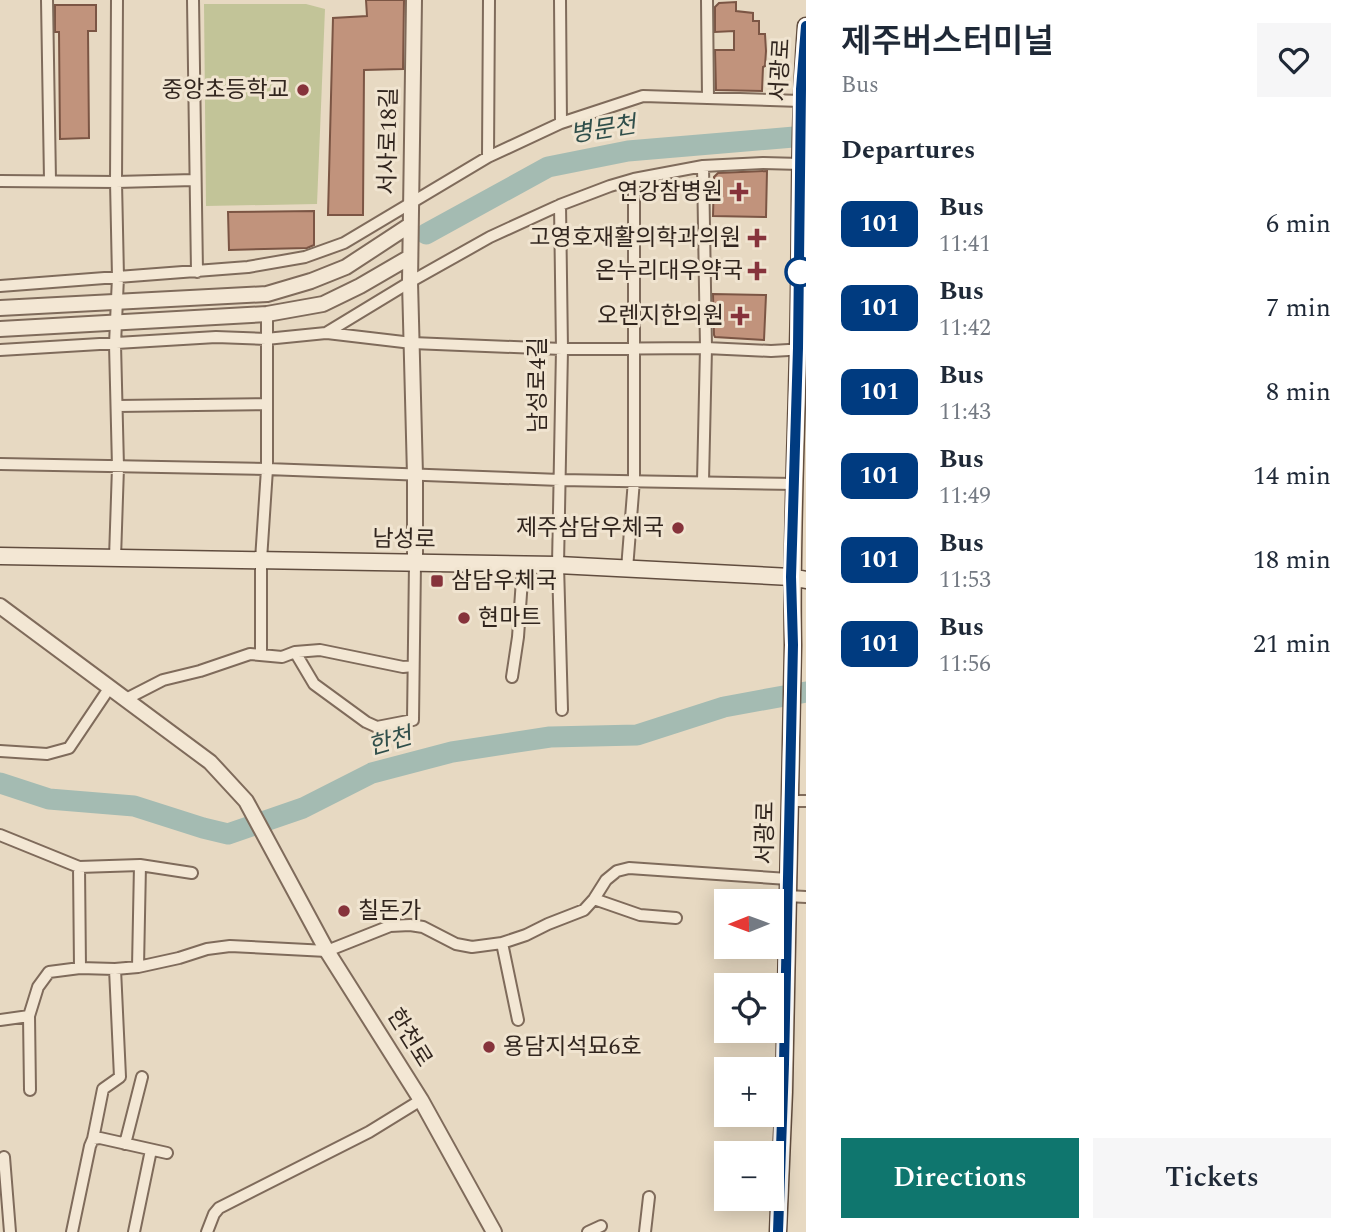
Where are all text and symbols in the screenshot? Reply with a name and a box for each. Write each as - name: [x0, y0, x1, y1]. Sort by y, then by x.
- text: 제주버스터미널: [841, 17, 1054, 67]
- button: heart: [1257, 23, 1331, 97]
- street label: 서광로: [762, 37, 800, 103]
- text: Bus: [841, 68, 879, 103]
- place label: 중앙초등학교: [162, 73, 289, 108]
- marker: 중앙초등학교: [295, 82, 311, 98]
- street label: 서사로18길: [371, 87, 407, 195]
- water label: 병문천: [567, 107, 641, 153]
- text: Departures: [841, 130, 975, 170]
- place label: 연강참병원: [617, 175, 723, 210]
- marker: 연강참병원: [729, 182, 749, 202]
- text: Bus: [939, 187, 984, 227]
- text: 6 min: [1266, 204, 1331, 244]
- text: 101: [859, 206, 900, 242]
- place label: 고영호재활의학과의원: [529, 221, 741, 256]
- text: 11:41: [939, 227, 991, 262]
- marker: 고영호재활의학과의원: [747, 228, 767, 248]
- place label: 온누리대우약국: [595, 254, 743, 289]
- unlabelled marker: [785, 257, 815, 287]
- marker: 온누리대우약국: [749, 263, 765, 279]
- text: Bus: [939, 271, 984, 311]
- text: 7 min: [1266, 288, 1331, 328]
- text: 101: [859, 290, 900, 326]
- place label: 오렌지한의원: [597, 299, 724, 334]
- marker: 오렌지한의원: [730, 306, 750, 326]
- text: 11:42: [939, 311, 991, 346]
- street label: 남성로4길: [521, 337, 556, 433]
- text: Bus: [939, 355, 984, 395]
- text: 8 min: [1266, 372, 1331, 412]
- text: 101: [859, 374, 900, 410]
- text: 11:43: [939, 395, 991, 430]
- text: Bus: [939, 439, 984, 479]
- text: 14 min: [1253, 456, 1331, 496]
- text: 101: [859, 458, 900, 494]
- text: 11:49: [939, 479, 991, 514]
- place label: 제주삼담우체국: [516, 511, 664, 546]
- marker: 제주삼담우체국: [670, 520, 686, 536]
- street label: 남성로: [372, 522, 436, 558]
- text: Bus: [939, 523, 984, 563]
- text: 18 min: [1253, 540, 1331, 580]
- text: 101: [859, 542, 900, 578]
- text: 11:53: [939, 563, 991, 598]
- place label: 삼담우체국: [451, 564, 557, 599]
- marker: 삼담우체국: [429, 573, 445, 589]
- place label: 현마트: [478, 601, 541, 636]
- text: Bus: [939, 607, 984, 647]
- marker: 현마트: [456, 610, 472, 626]
- text: 21 min: [1253, 624, 1331, 664]
- text: 101: [859, 626, 900, 662]
- text: 11:56: [939, 647, 991, 682]
- water label: 한천: [364, 718, 419, 765]
- street label: 서광로: [748, 801, 784, 865]
- north arrow: [714, 889, 784, 959]
- map controls: [714, 889, 784, 1211]
- place label: 칠돈가: [358, 894, 421, 929]
- marker: 칠돈가: [336, 903, 352, 919]
- button: locate: [714, 973, 784, 1043]
- street label: 한천로: [377, 1002, 441, 1074]
- place label: 용담지석묘6호: [503, 1030, 641, 1065]
- marker: 용담지석묘6호: [481, 1039, 497, 1055]
- button: +: [714, 1057, 784, 1127]
- button: Directions: [841, 1138, 1079, 1218]
- button: Tickets: [1093, 1138, 1331, 1218]
- button: −: [714, 1141, 784, 1211]

